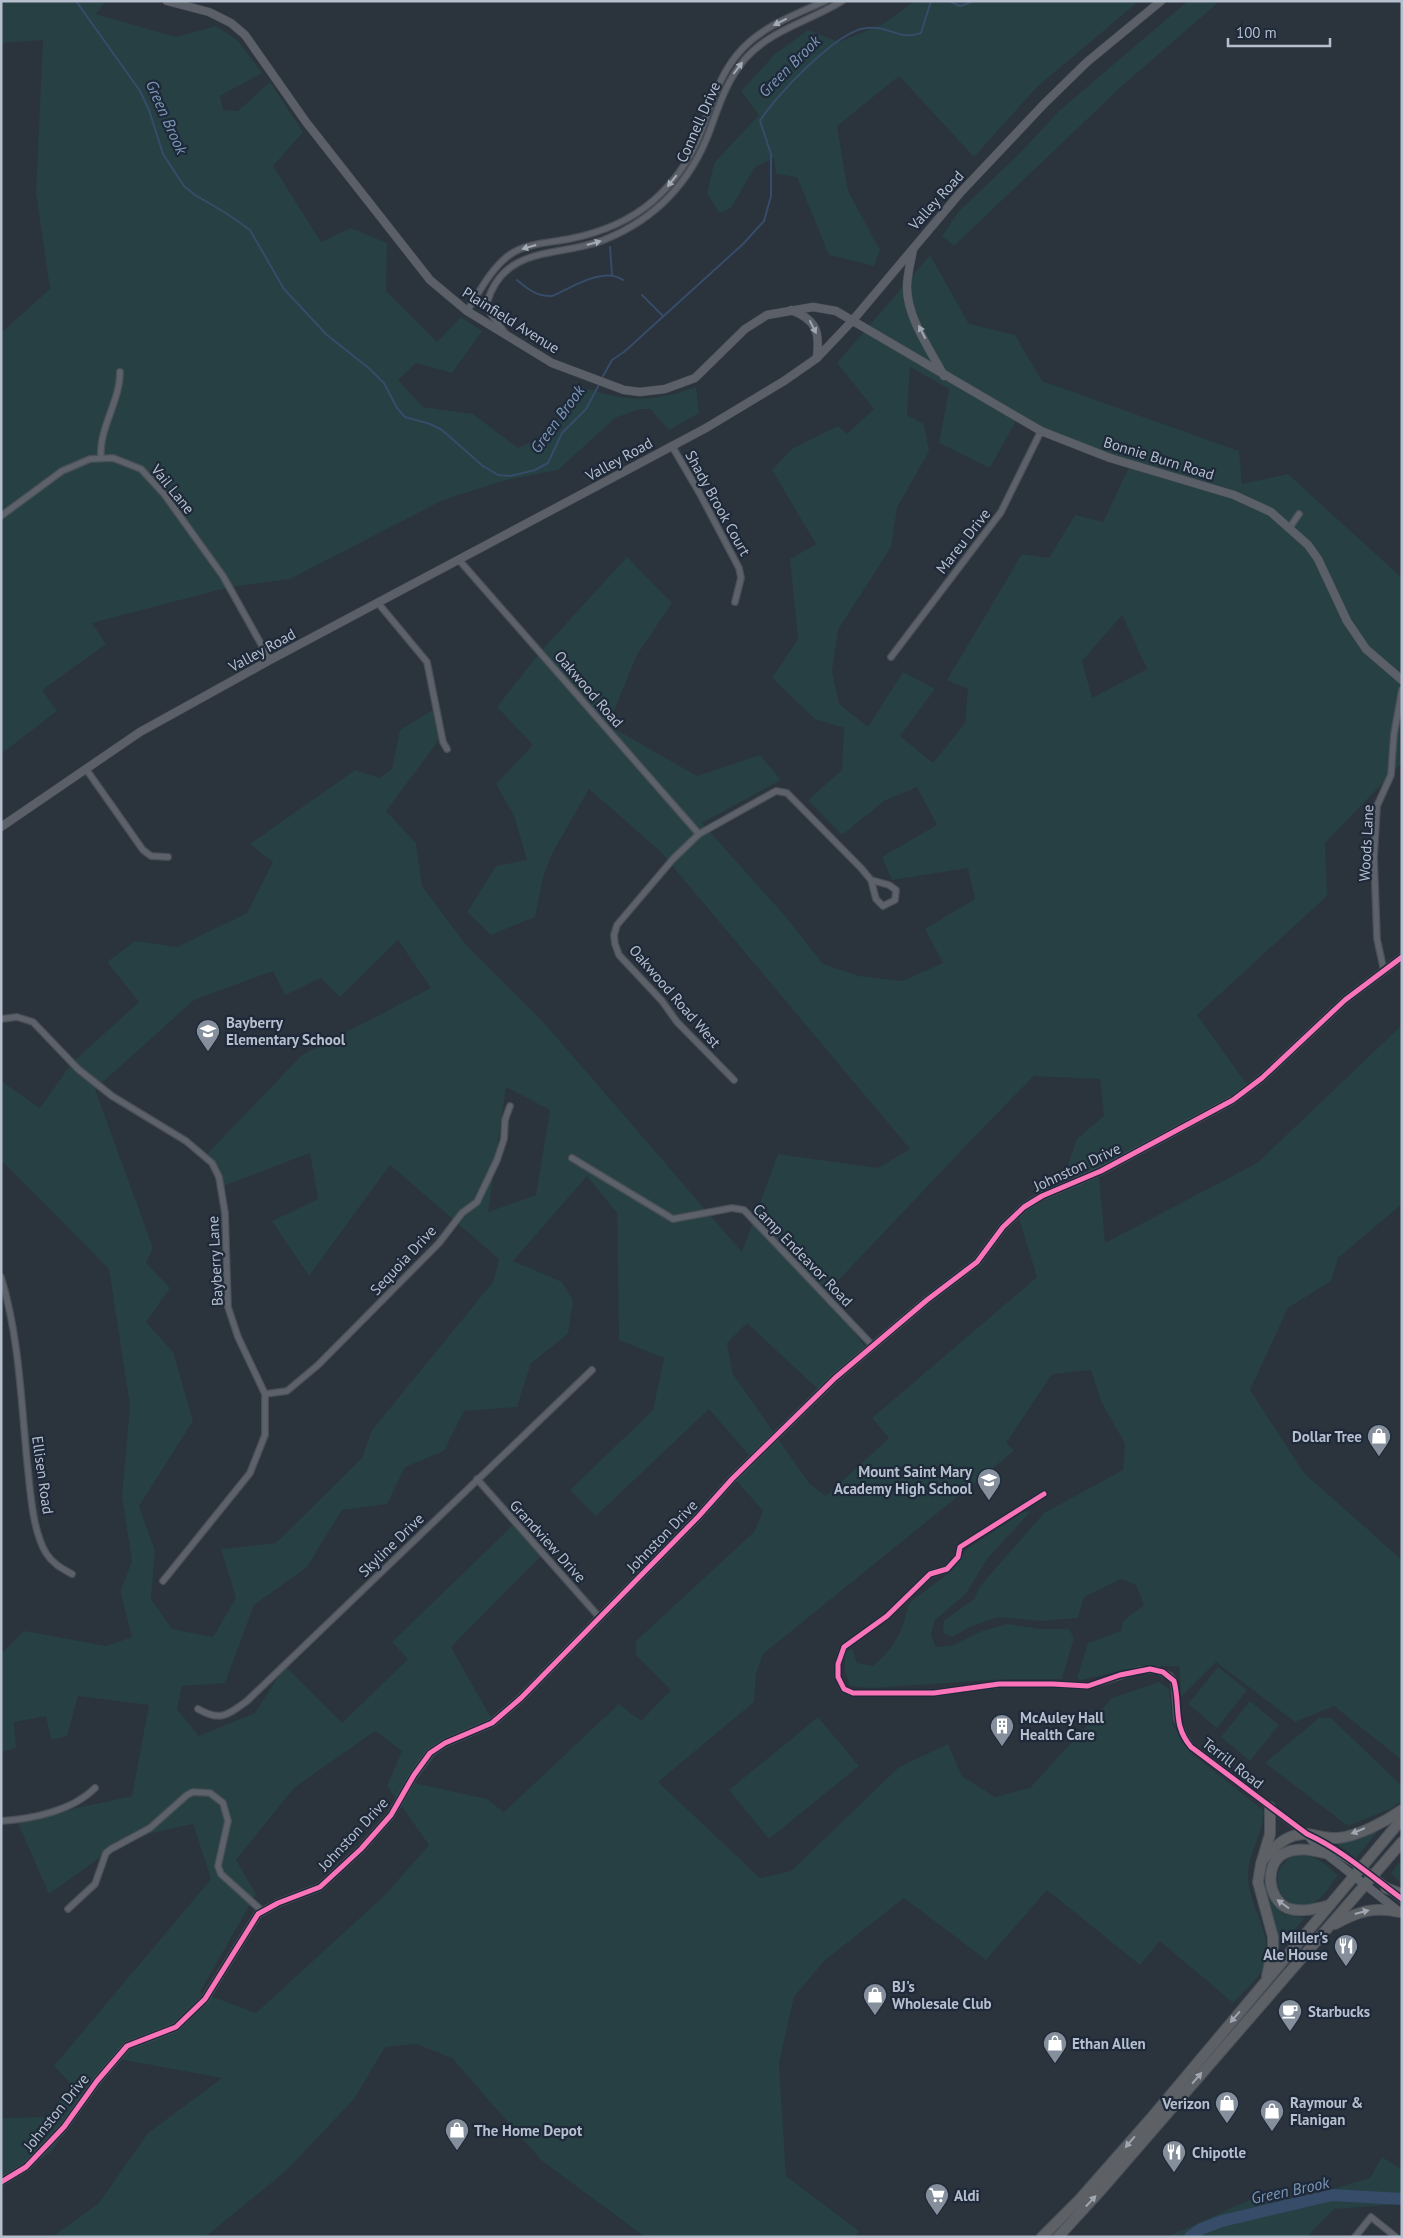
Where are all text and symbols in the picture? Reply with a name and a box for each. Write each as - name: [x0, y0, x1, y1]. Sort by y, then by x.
- scale bar: [1228, 15, 1330, 47]
- one-way arrow: [773, 18, 788, 26]
- text: 100 m: [1236, 23, 1277, 42]
- water label: Green Brook: [754, 30, 825, 101]
- one-way arrow: [733, 61, 743, 75]
- water label: Green Brook: [142, 77, 193, 158]
- street label: Connell Drive: [672, 79, 724, 165]
- street label: Valley Road: [904, 166, 968, 234]
- one-way arrow: [667, 174, 678, 187]
- one-way arrow: [587, 239, 602, 247]
- one-way arrow: [521, 243, 536, 251]
- street label: Plainfield Avenue: [459, 283, 563, 357]
- one-way arrow: [809, 320, 818, 335]
- one-way arrow: [918, 325, 926, 339]
- water label: Green Brook: [526, 380, 589, 457]
- street label: Bonnie Burn Road: [1101, 432, 1217, 484]
- street label: Valley Road: [581, 433, 656, 486]
- street label: Shady Brook Court: [681, 447, 755, 559]
- street label: Vail Lane: [147, 460, 199, 518]
- street label: Mareu Drive: [932, 505, 994, 577]
- street label: Valley Road: [224, 624, 299, 677]
- street label: Oakwood Road: [550, 647, 628, 731]
- street label: Woods Lane: [1354, 804, 1378, 882]
- street label: Oakwood Road West: [625, 941, 725, 1051]
- place label: Bayberry Elementary School: [226, 1013, 346, 1049]
- school or university icon: Bayberry Elementary School: [195, 1018, 221, 1052]
- street label: Johnston Drive: [1030, 1139, 1124, 1196]
- street label: Camp Endeavor Road: [749, 1200, 857, 1310]
- street label: Bayberry Lane: [203, 1215, 227, 1307]
- street label: Sequoia Drive: [366, 1221, 440, 1299]
- shop icon: Dollar Tree: [1366, 1423, 1392, 1457]
- place label: Dollar Tree: [1292, 1427, 1362, 1446]
- street label: Ellisen Road: [28, 1435, 58, 1515]
- place label: Mount Saint Mary Academy High School: [834, 1462, 973, 1498]
- school or university icon: Mount Saint Mary Academy High School: [976, 1467, 1002, 1501]
- street label: Grandview Drive: [506, 1496, 590, 1586]
- street label: Johnston Drive: [622, 1496, 701, 1577]
- street label: Skyline Drive: [354, 1509, 428, 1581]
- place label: McAuley Hall Health Care: [1020, 1708, 1105, 1744]
- building icon: McAuley Hall Health Care: [989, 1713, 1015, 1747]
- street label: Terrill Road: [1198, 1733, 1268, 1793]
- street label: Johnston Drive: [313, 1793, 392, 1876]
- one-way arrow: [1351, 1828, 1365, 1836]
- one-way arrow: [1277, 1898, 1290, 1909]
- one-way arrow: [1354, 1908, 1369, 1916]
- place label: Miller's Ale House: [1263, 1928, 1328, 1964]
- restaurant icon: Miller's Ale House: [1333, 1933, 1359, 1967]
- place label: BJ's Wholesale Club: [892, 1977, 992, 2013]
- shop icon: BJ's Wholesale Club: [862, 1982, 888, 2016]
- cafe icon: Starbucks: [1277, 1998, 1303, 2032]
- place label: Starbucks: [1308, 2002, 1370, 2021]
- one-way arrow: [1229, 2011, 1240, 2024]
- shop icon: Ethan Allen: [1042, 2030, 1068, 2064]
- place label: Ethan Allen: [1072, 2034, 1146, 2053]
- street label: Johnston Drive: [18, 2070, 93, 2155]
- one-way arrow: [1192, 2072, 1203, 2085]
- shop icon: Verizon: [1214, 2090, 1240, 2124]
- place label: Raymour & Flanigan: [1290, 2093, 1363, 2129]
- place label: Verizon: [1161, 2094, 1210, 2113]
- shop icon: Raymour & Flanigan: [1259, 2098, 1285, 2132]
- shop icon: The Home Depot: [444, 2117, 470, 2151]
- place label: The Home Depot: [474, 2121, 583, 2140]
- one-way arrow: [1124, 2135, 1136, 2147]
- restaurant icon: Chipotle: [1161, 2139, 1187, 2173]
- place label: Chipotle: [1192, 2143, 1246, 2162]
- water label: Green Brook: [1249, 2172, 1332, 2208]
- supermarket icon: Aldi: [924, 2182, 950, 2216]
- place label: Aldi: [954, 2186, 980, 2205]
- one-way arrow: [1085, 2195, 1097, 2207]

